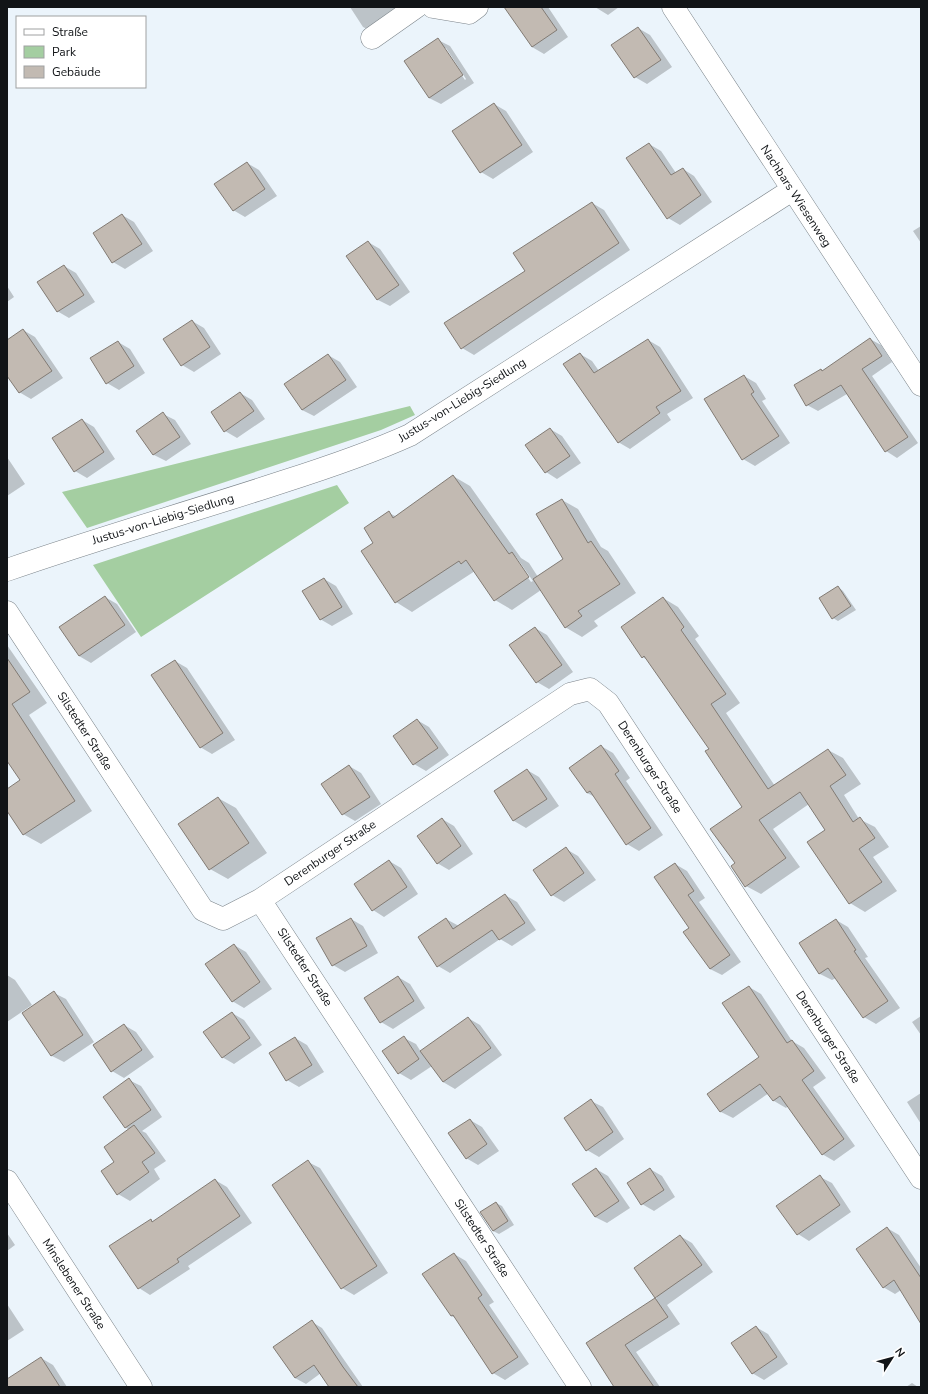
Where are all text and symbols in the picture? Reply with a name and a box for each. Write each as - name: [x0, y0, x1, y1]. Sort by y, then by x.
- legend: [16, 16, 146, 88]
- text: Straße: [52, 24, 88, 40]
- text: Park: [52, 44, 77, 60]
- text: Gebäude: [52, 64, 101, 80]
- street label: Nachbars Wiesenweg: [757, 142, 835, 250]
- street label: Justus-von-Liebig-Siedlung: [394, 354, 529, 446]
- street label: Justus-von-Liebig-Siedlung: [89, 490, 236, 549]
- street label: Silstedter Straße: [54, 689, 116, 773]
- street label: Derenburger Straße: [614, 718, 686, 816]
- street label: Derenburger Straße: [281, 816, 379, 890]
- street label: Silstedter Straße: [274, 925, 336, 1009]
- street label: Derenburger Straße: [792, 988, 864, 1086]
- street label: Silstedter Straße: [451, 1196, 513, 1280]
- street label: Minslebener Straße: [39, 1235, 109, 1333]
- north arrow: [872, 1338, 912, 1378]
- text: N: [891, 1345, 908, 1360]

